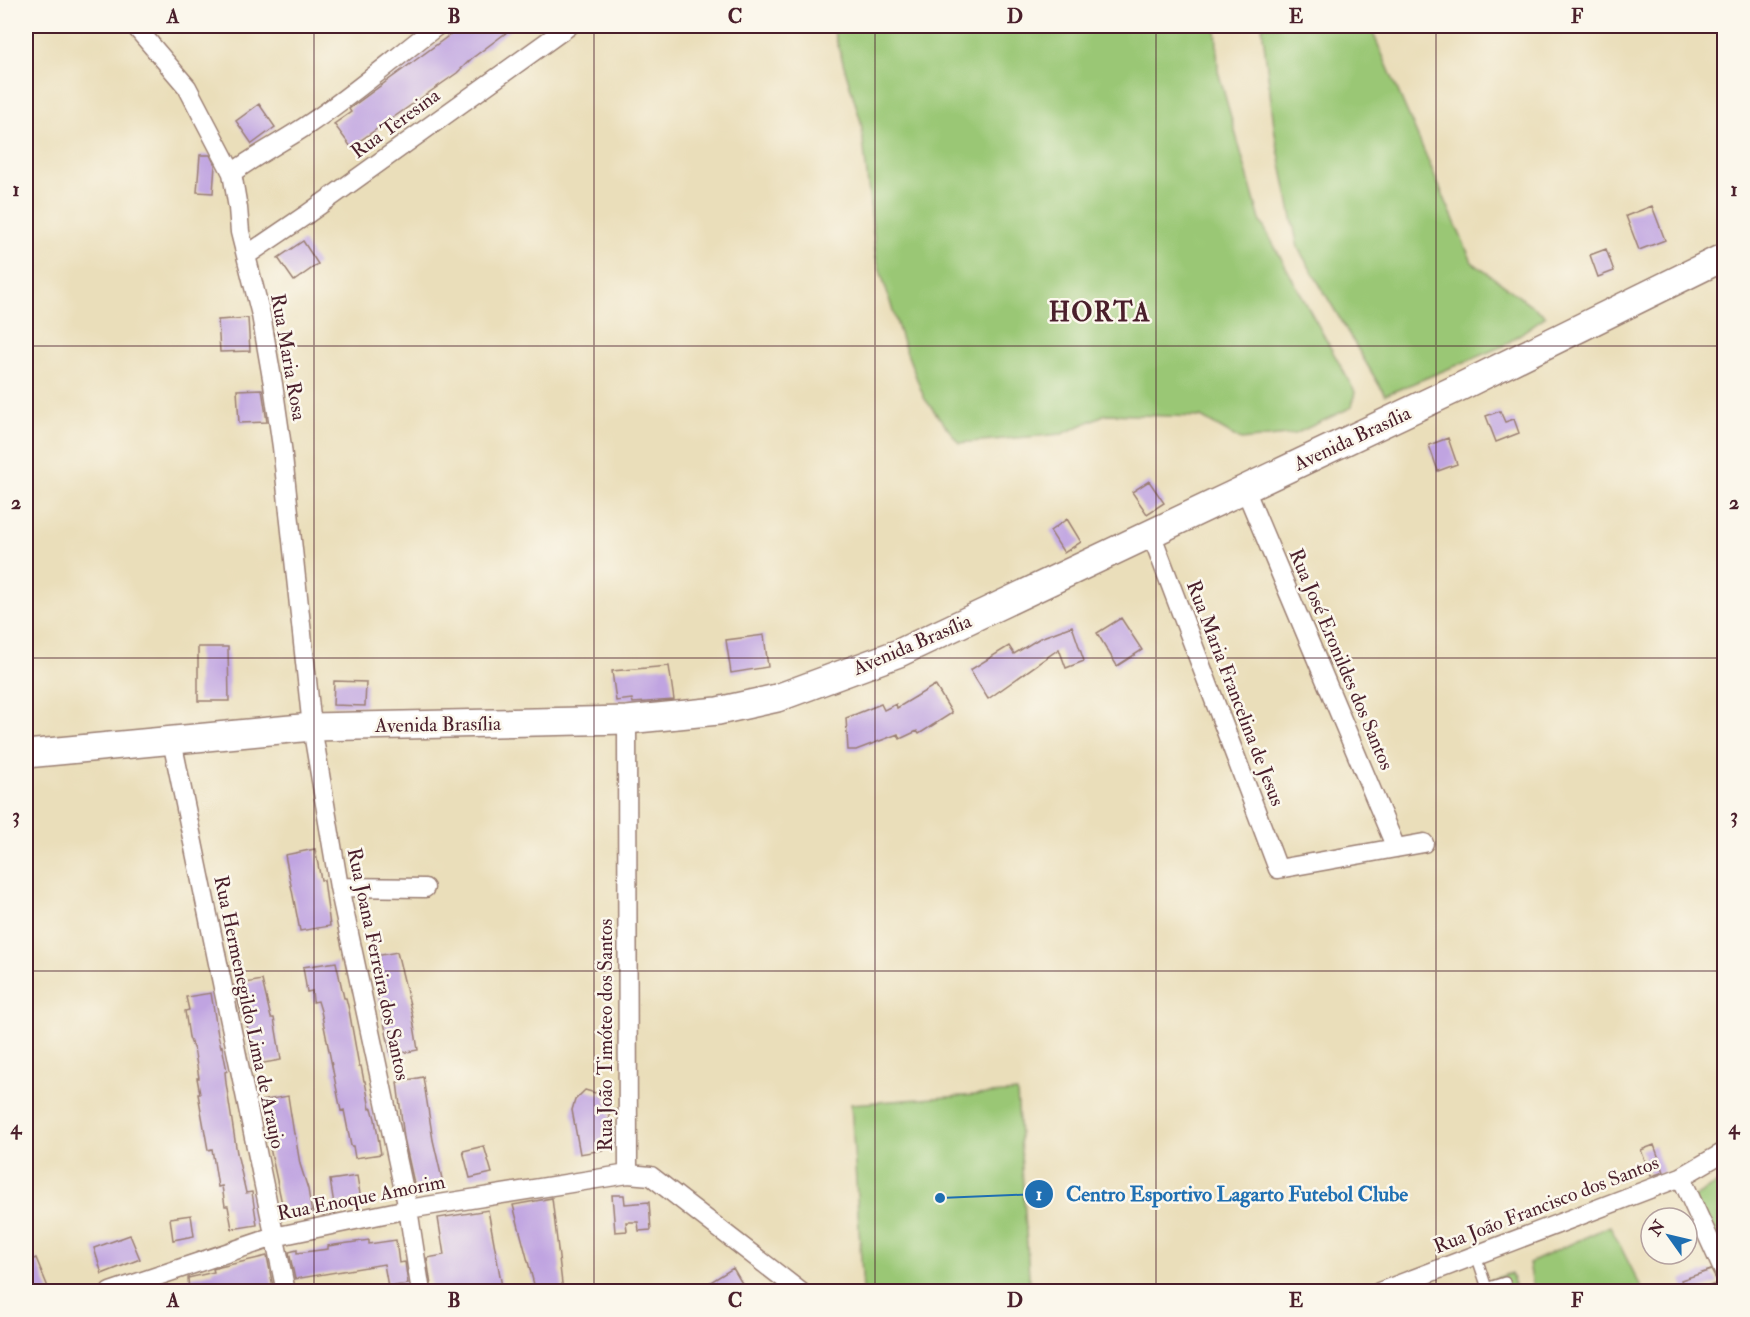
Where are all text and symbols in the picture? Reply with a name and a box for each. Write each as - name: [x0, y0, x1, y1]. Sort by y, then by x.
- text: A: [166, 4, 180, 29]
- text: B: [447, 4, 461, 29]
- text: C: [728, 4, 742, 29]
- text: D: [1007, 4, 1023, 29]
- text: E: [1289, 4, 1304, 29]
- text: F: [1571, 4, 1584, 29]
- street label: Rua Teresina: [346, 82, 445, 164]
- text: 1: [12, 177, 20, 202]
- text: 1: [1730, 177, 1738, 202]
- street label: Rua Maria Rosa: [265, 292, 312, 423]
- district label: HORTA: [1049, 297, 1151, 329]
- street label: Avenida Brasília: [1289, 400, 1415, 477]
- text: 2: [11, 490, 21, 515]
- text: 2: [1729, 490, 1739, 515]
- street label: Rua José Eronildes dos Santos: [1284, 545, 1400, 774]
- street label: Rua Maria Francelina de Jesus: [1181, 577, 1290, 810]
- street label: Avenida Brasília: [848, 608, 976, 681]
- street label: Avenida Brasília: [374, 711, 502, 738]
- text: 3: [12, 803, 20, 828]
- text: 3: [1730, 803, 1738, 828]
- street label: Rua Joana Ferreira dos Santos: [342, 846, 415, 1083]
- street label: Rua Hermenegildo Lima de Araujo: [208, 873, 291, 1151]
- street label: Rua João Timóteo dos Santos: [593, 918, 618, 1151]
- text: 4: [10, 1115, 23, 1140]
- text: 4: [1728, 1115, 1741, 1140]
- street label: Rua João Francisco dos Santos: [1430, 1150, 1663, 1259]
- street label: Rua Enoque Amorim: [275, 1169, 448, 1226]
- callout: Centro Esportivo Lagarto Futebol Clube: [1024, 1174, 1420, 1213]
- text: Centro Esportivo Lagarto Futebol Clube: [1066, 1181, 1408, 1208]
- text: 1: [1036, 1183, 1042, 1206]
- north arrow: [1639, 1206, 1699, 1266]
- text: N: [1645, 1216, 1670, 1241]
- text: A: [166, 1288, 180, 1313]
- text: B: [447, 1288, 461, 1313]
- text: C: [728, 1288, 742, 1313]
- text: D: [1007, 1288, 1023, 1313]
- text: E: [1289, 1288, 1304, 1313]
- text: F: [1571, 1288, 1584, 1313]

